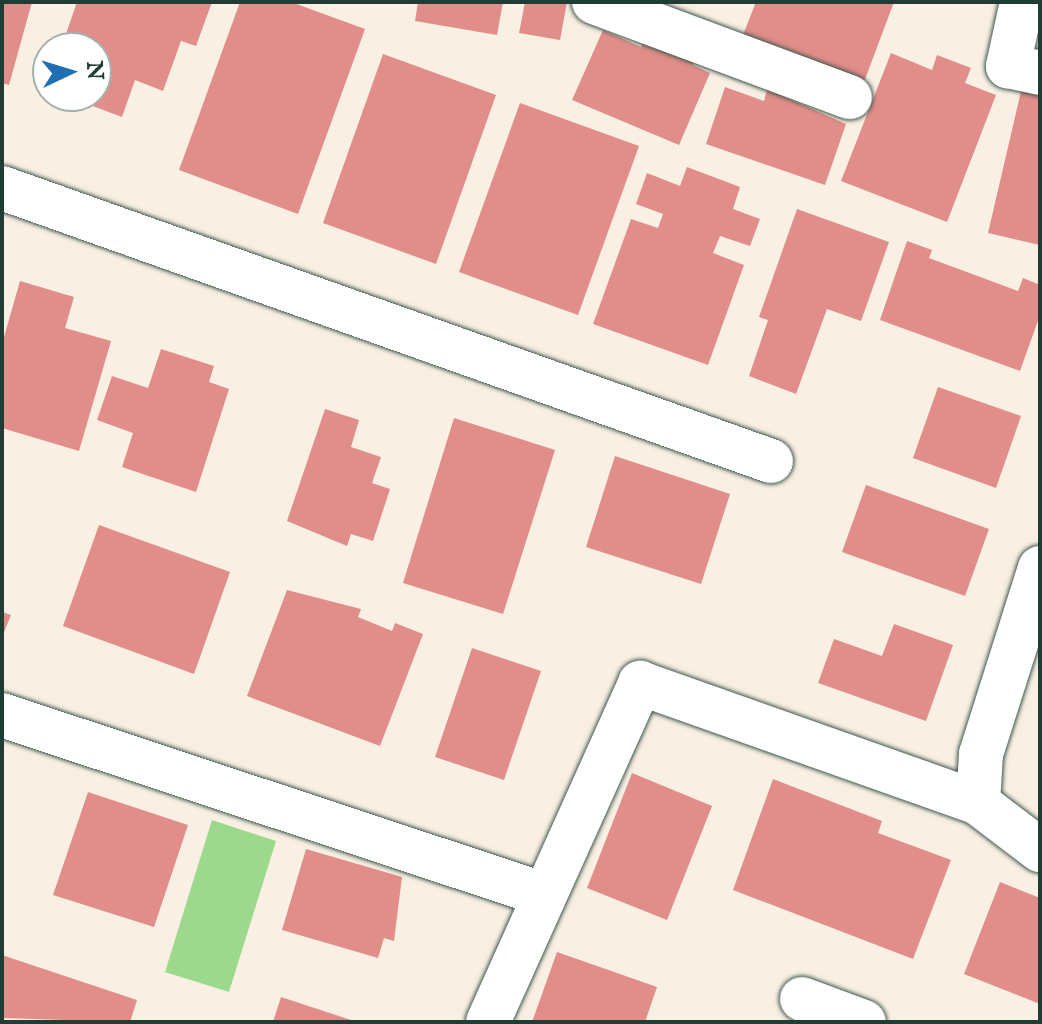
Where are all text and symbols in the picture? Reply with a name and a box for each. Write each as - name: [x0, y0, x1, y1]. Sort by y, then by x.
- north arrow: [32, 32, 112, 112]
- text: N: [79, 60, 109, 81]

